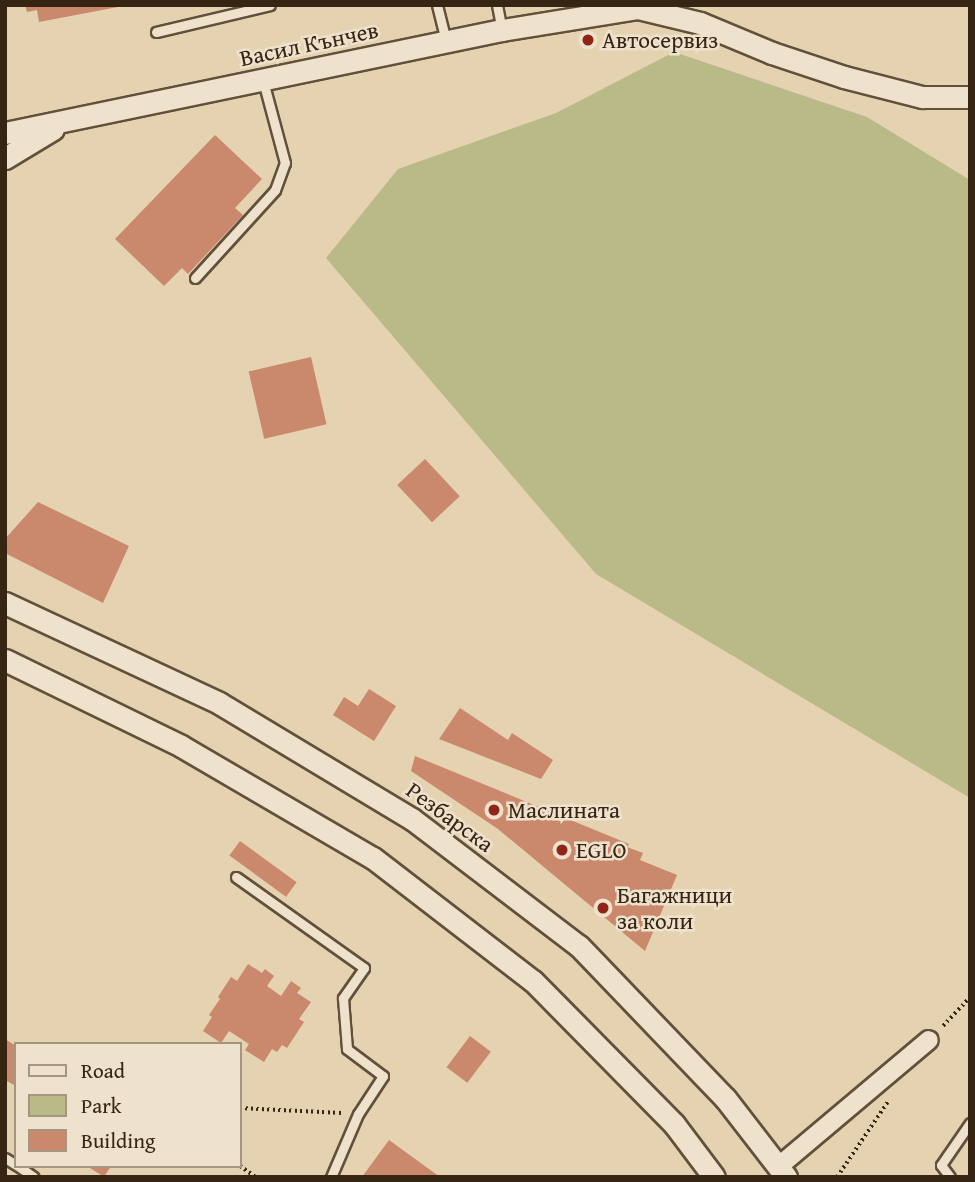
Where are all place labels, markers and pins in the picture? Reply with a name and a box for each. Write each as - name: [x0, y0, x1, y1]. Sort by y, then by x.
- place label: Автосервиз: [602, 26, 718, 54]
- marker: Автосервиз: [580, 32, 596, 48]
- place label: Маслината: [508, 796, 620, 824]
- marker: Маслината: [486, 802, 502, 818]
- place label: EGLO: [576, 836, 626, 864]
- marker: EGLO: [554, 842, 570, 858]
- place label: Багажници за коли: [617, 881, 732, 935]
- marker: Багажници за коли: [595, 900, 611, 916]

